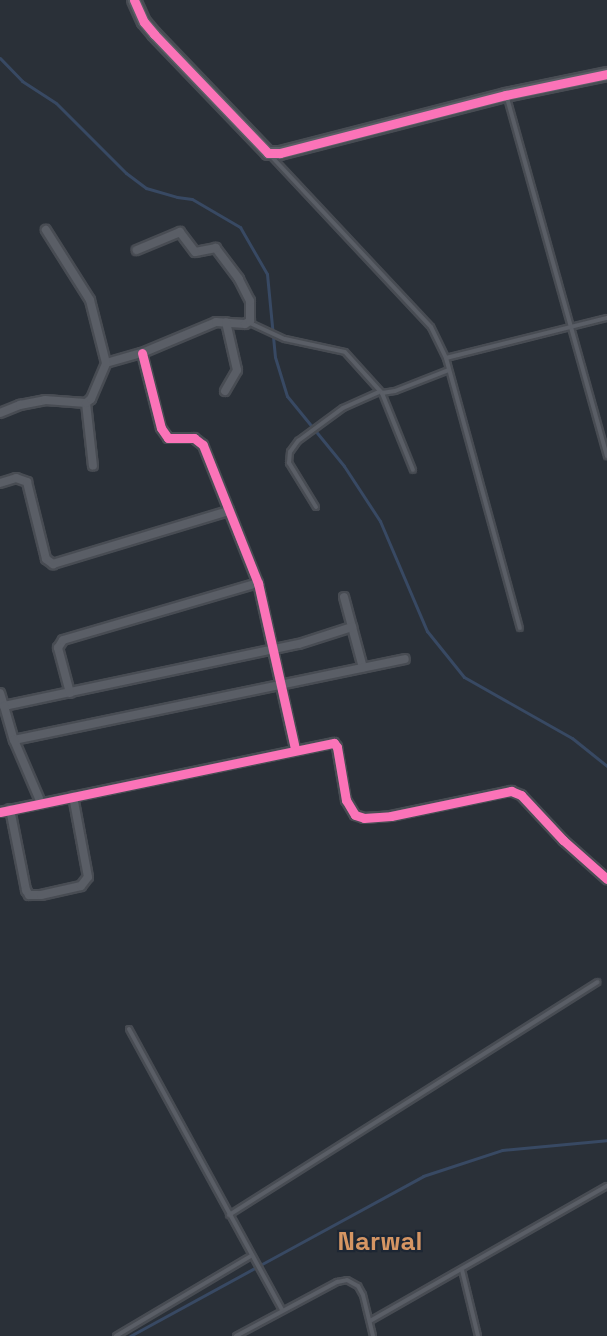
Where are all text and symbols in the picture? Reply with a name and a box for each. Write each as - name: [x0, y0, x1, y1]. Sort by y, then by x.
- district label: Narwal: [337, 1226, 423, 1258]

